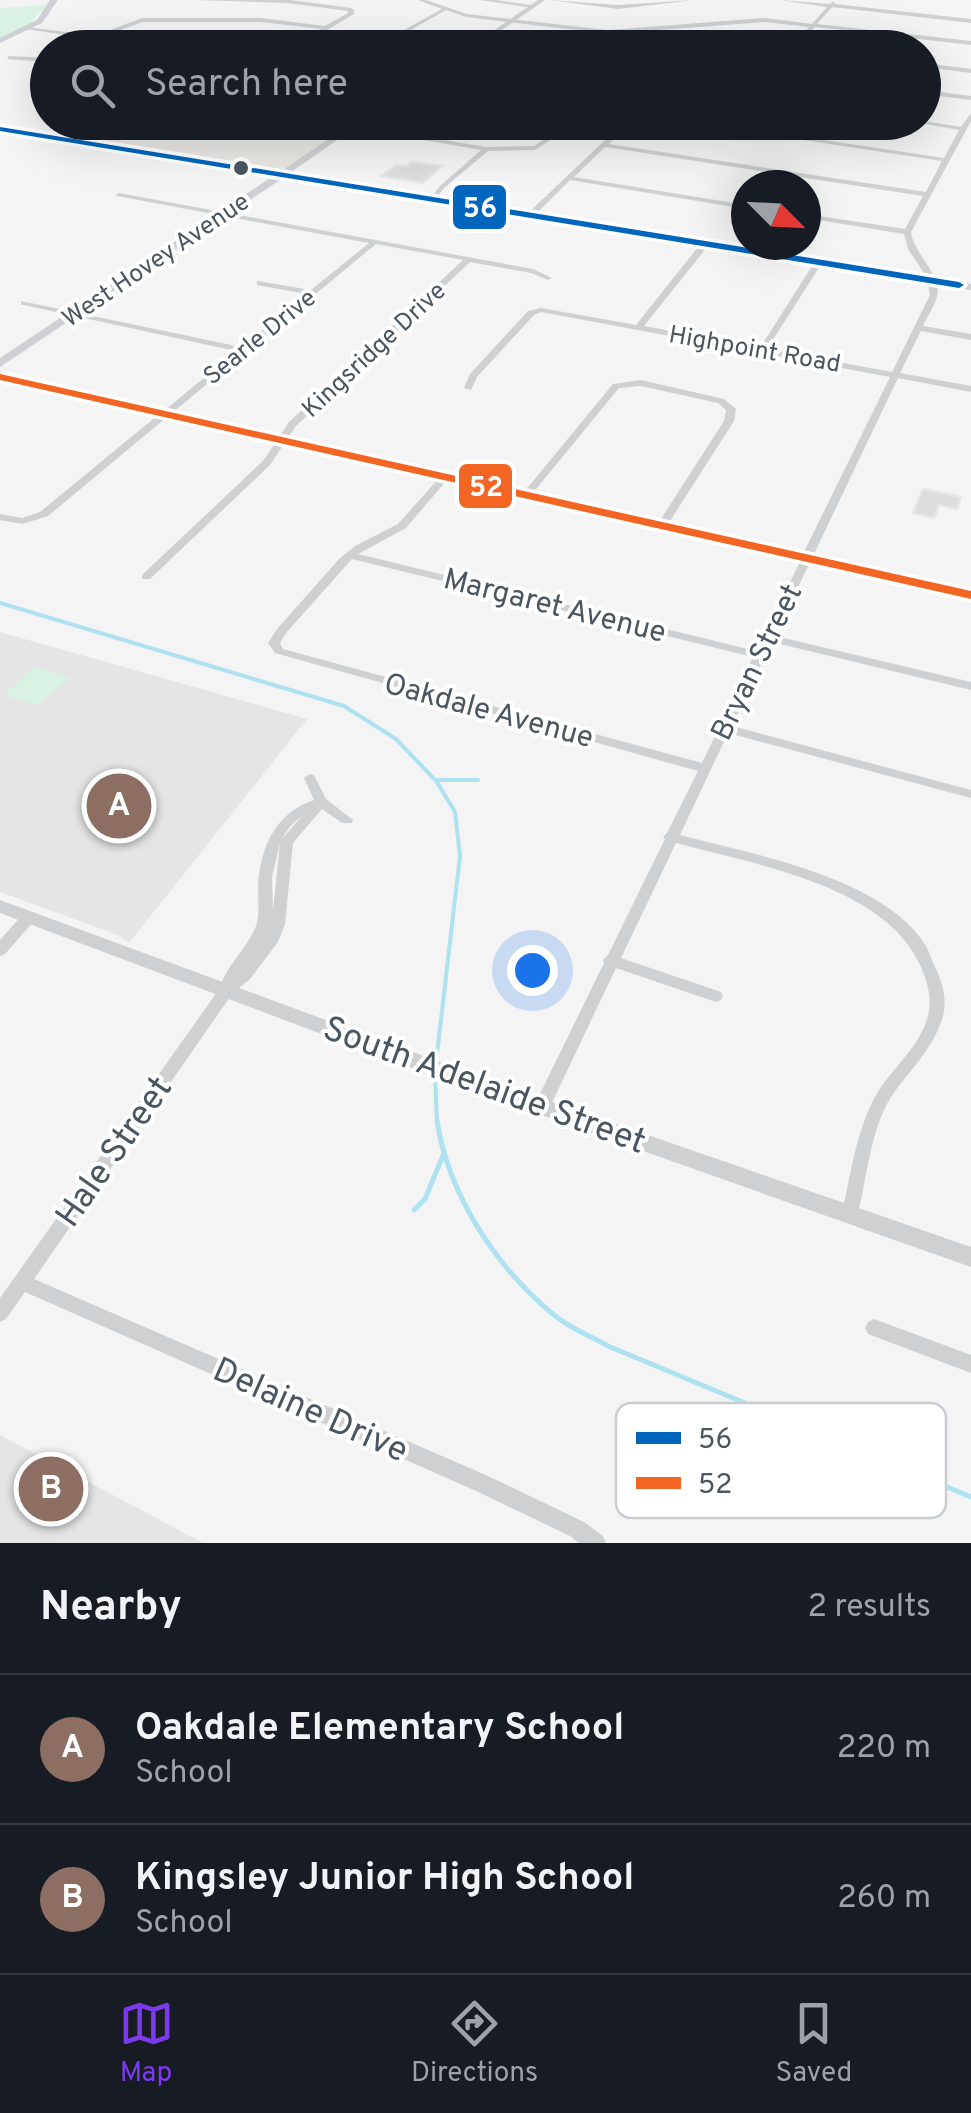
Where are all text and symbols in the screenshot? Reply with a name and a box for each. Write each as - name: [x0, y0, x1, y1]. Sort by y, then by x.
- search box: [30, 30, 941, 140]
- icon: search: [65, 58, 120, 113]
- text: Search here: [145, 61, 348, 110]
- unlabelled marker: [231, 158, 251, 178]
- north arrow: [731, 170, 821, 260]
- line badge: 56: [451, 183, 508, 231]
- street label: West Hovey Avenue: [57, 187, 256, 336]
- text: 56: [463, 192, 497, 228]
- street label: Kingsridge Drive: [296, 276, 454, 426]
- street label: Searle Drive: [198, 283, 324, 394]
- street label: Highpoint Road: [666, 320, 843, 382]
- line badge: 52: [457, 462, 514, 510]
- text: 52: [469, 471, 503, 507]
- street label: Margaret Avenue: [439, 562, 669, 653]
- street label: Bryan Street: [704, 579, 812, 747]
- street label: Oakdale Avenue: [380, 667, 597, 758]
- pin: A: [86, 768, 152, 844]
- your location: [507, 945, 558, 996]
- street label: South Adelaide Street: [317, 1008, 651, 1166]
- street label: Hale Street: [47, 1069, 184, 1237]
- street label: Delaine Drive: [205, 1349, 414, 1474]
- legend: [616, 1403, 946, 1518]
- text: 56: [698, 1423, 732, 1459]
- pin: B: [18, 1452, 84, 1526]
- text: 52: [698, 1468, 732, 1504]
- text: Nearby: [40, 1582, 182, 1635]
- text: 2 results: [807, 1588, 931, 1628]
- text: Oakdale Elementary School: [135, 1705, 624, 1754]
- text: A: [61, 1729, 84, 1769]
- text: 220 m: [837, 1729, 931, 1769]
- text: School: [135, 1754, 233, 1794]
- text: Kingsley Junior High School: [135, 1855, 634, 1904]
- text: B: [61, 1879, 84, 1919]
- text: 260 m: [837, 1879, 931, 1919]
- text: School: [135, 1904, 233, 1944]
- tab: Map: [119, 1996, 174, 2092]
- tab: Directions: [411, 1996, 538, 2092]
- tab: Saved: [775, 1996, 852, 2092]

